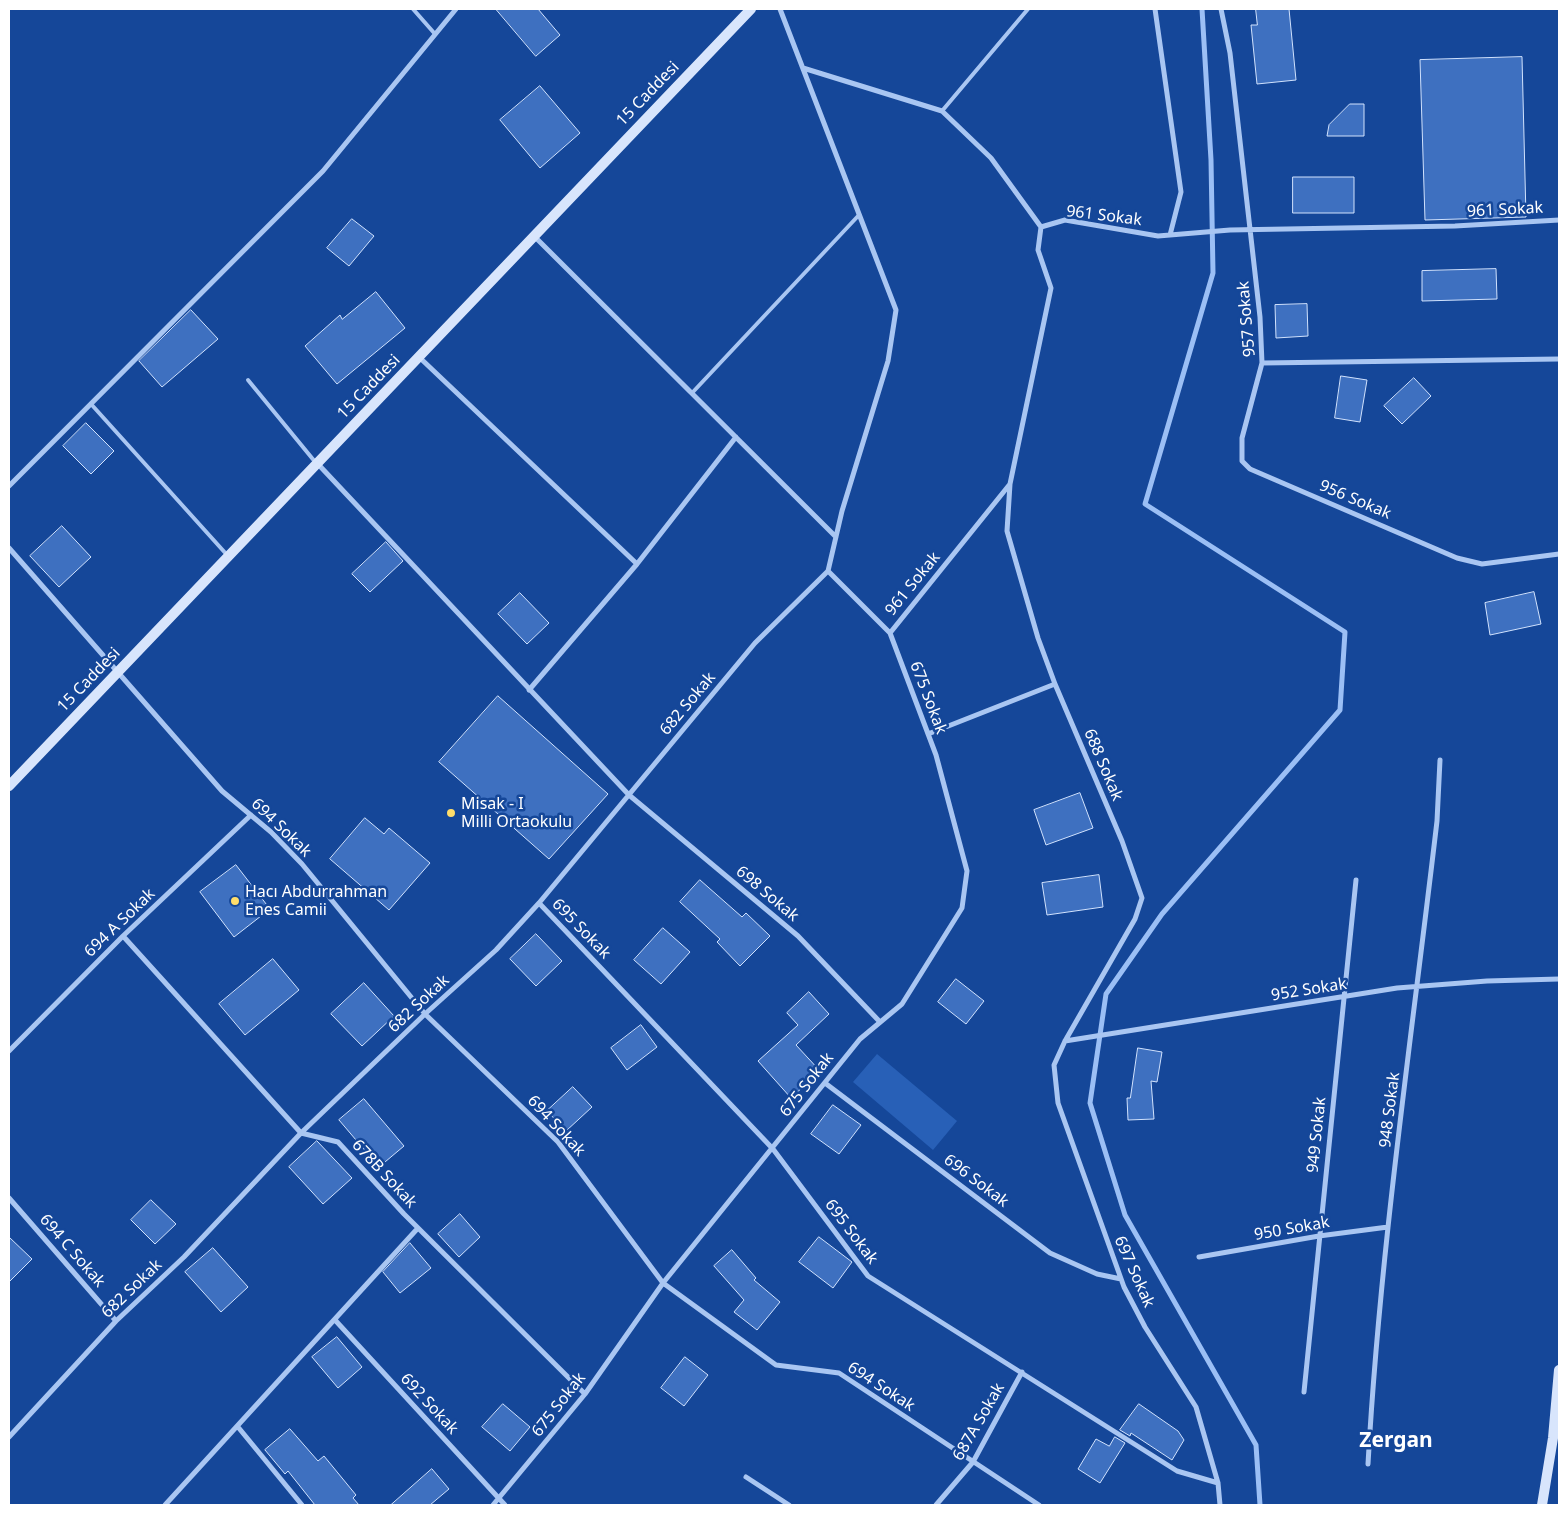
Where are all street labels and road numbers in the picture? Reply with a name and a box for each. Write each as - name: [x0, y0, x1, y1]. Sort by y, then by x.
- street label: 15 Caddesi: [613, 58, 683, 130]
- street label: 961 Sokak: [1466, 198, 1544, 222]
- street label: 961 Sokak: [1065, 202, 1143, 230]
- street label: 957 Sokak: [1234, 280, 1260, 358]
- street label: 15 Caddesi: [334, 351, 404, 423]
- street label: 956 Sokak: [1316, 476, 1394, 524]
- street label: 961 Sokak: [882, 548, 944, 620]
- street label: 15 Caddesi: [54, 644, 124, 716]
- street label: 675 Sokak: [905, 659, 951, 737]
- street label: 682 Sokak: [656, 669, 720, 739]
- street label: 688 Sokak: [1079, 726, 1127, 804]
- street label: 694 Sokak: [247, 795, 315, 861]
- street label: 698 Sokak: [732, 862, 802, 926]
- street label: 694 A Sokak: [81, 885, 159, 961]
- street label: 695 Sokak: [548, 895, 614, 963]
- street label: 682 Sokak: [385, 971, 453, 1037]
- street label: 952 Sokak: [1270, 975, 1348, 1005]
- street label: 675 Sokak: [776, 1049, 838, 1121]
- street label: 948 Sokak: [1376, 1071, 1404, 1149]
- street label: 694 Sokak: [523, 1092, 589, 1160]
- street label: 949 Sokak: [1303, 1096, 1331, 1174]
- street label: 678B Sokak: [347, 1136, 421, 1212]
- street label: 696 Sokak: [940, 1150, 1012, 1212]
- street label: 695 Sokak: [820, 1196, 882, 1268]
- street label: 694 C Sokak: [35, 1211, 109, 1291]
- street label: 950 Sokak: [1253, 1213, 1331, 1245]
- street label: 697 Sokak: [1110, 1233, 1158, 1311]
- street label: 682 Sokak: [98, 1256, 166, 1322]
- street label: 694 Sokak: [844, 1358, 918, 1416]
- street label: 675 Sokak: [528, 1369, 590, 1441]
- street label: 692 Sokak: [396, 1370, 462, 1438]
- street label: 687A Sokak: [949, 1380, 1009, 1464]

